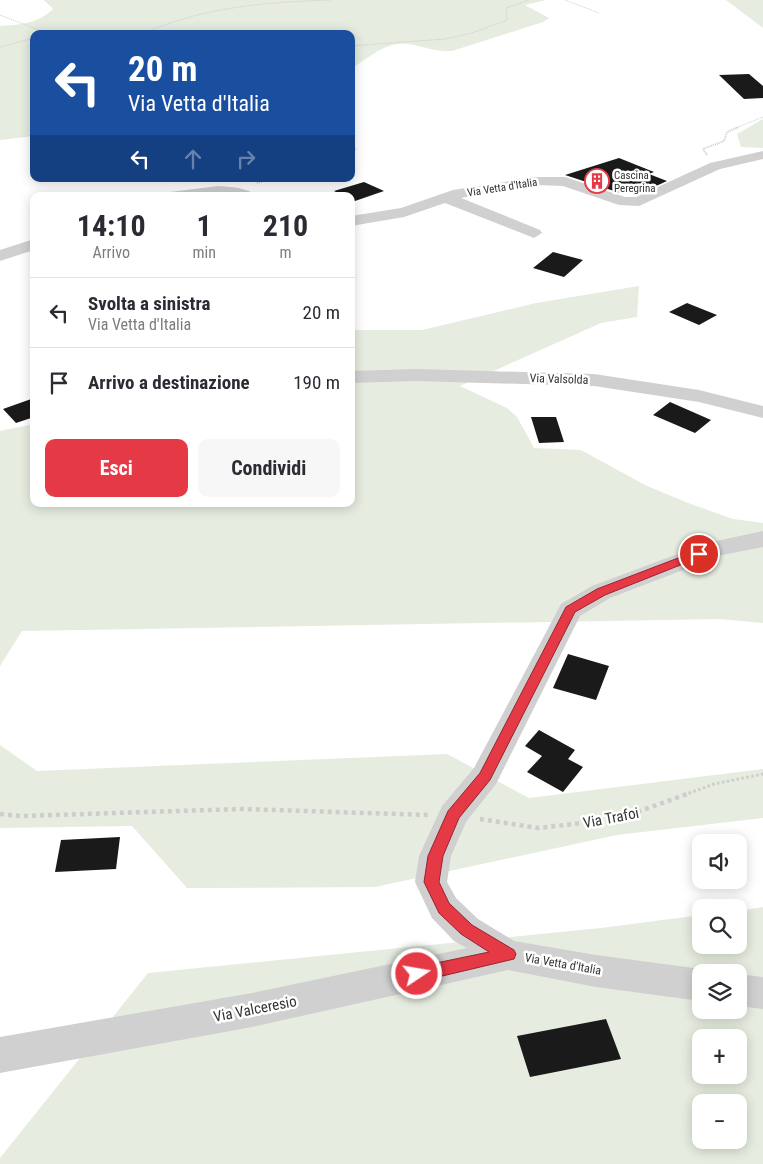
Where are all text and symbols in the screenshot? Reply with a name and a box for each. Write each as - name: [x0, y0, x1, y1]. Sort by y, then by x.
- text: 20 m: [128, 49, 197, 90]
- icon: left: [45, 50, 110, 115]
- text: Via Vetta d'Italia: [128, 91, 270, 116]
- icon: left: [126, 145, 154, 173]
- icon: ahead: [179, 145, 207, 173]
- icon: right: [232, 145, 260, 173]
- building icon: Cascina Peregrina: [584, 168, 610, 194]
- place label: Cascina Peregrina: [614, 169, 656, 195]
- street label: Via Vetta d'Italia: [466, 176, 538, 199]
- text: 14:10: [77, 208, 146, 243]
- text: 1: [197, 208, 212, 243]
- text: 210: [263, 208, 308, 243]
- text: Arrivo: [93, 243, 130, 262]
- text: min: [192, 243, 216, 262]
- text: m: [279, 243, 291, 262]
- text: Svolta a sinistra: [88, 292, 210, 315]
- icon: left: [45, 299, 73, 327]
- text: 20 m: [303, 301, 340, 324]
- text: Via Vetta d'Italia: [88, 315, 191, 334]
- icon: arrive: [45, 369, 73, 397]
- text: Arrivo a destinazione: [88, 371, 250, 394]
- text: 190 m: [293, 371, 340, 394]
- street label: Via Valsolda: [529, 371, 589, 387]
- button: Esci: [45, 439, 188, 497]
- button: Condividi: [198, 439, 340, 497]
- pin: [678, 533, 720, 575]
- icon: arrive: [685, 540, 713, 568]
- street label: Via Trafoi: [581, 804, 641, 832]
- map controls: [692, 834, 747, 1149]
- button: sound: [692, 834, 747, 889]
- button: search: [692, 899, 747, 954]
- position arrow: [390, 947, 442, 999]
- street label: Via Vetta d'Italia: [524, 950, 603, 978]
- button: layers: [692, 964, 747, 1019]
- street label: Via Valceresio: [212, 992, 298, 1026]
- button: +: [692, 1029, 747, 1084]
- button: −: [692, 1094, 747, 1149]

